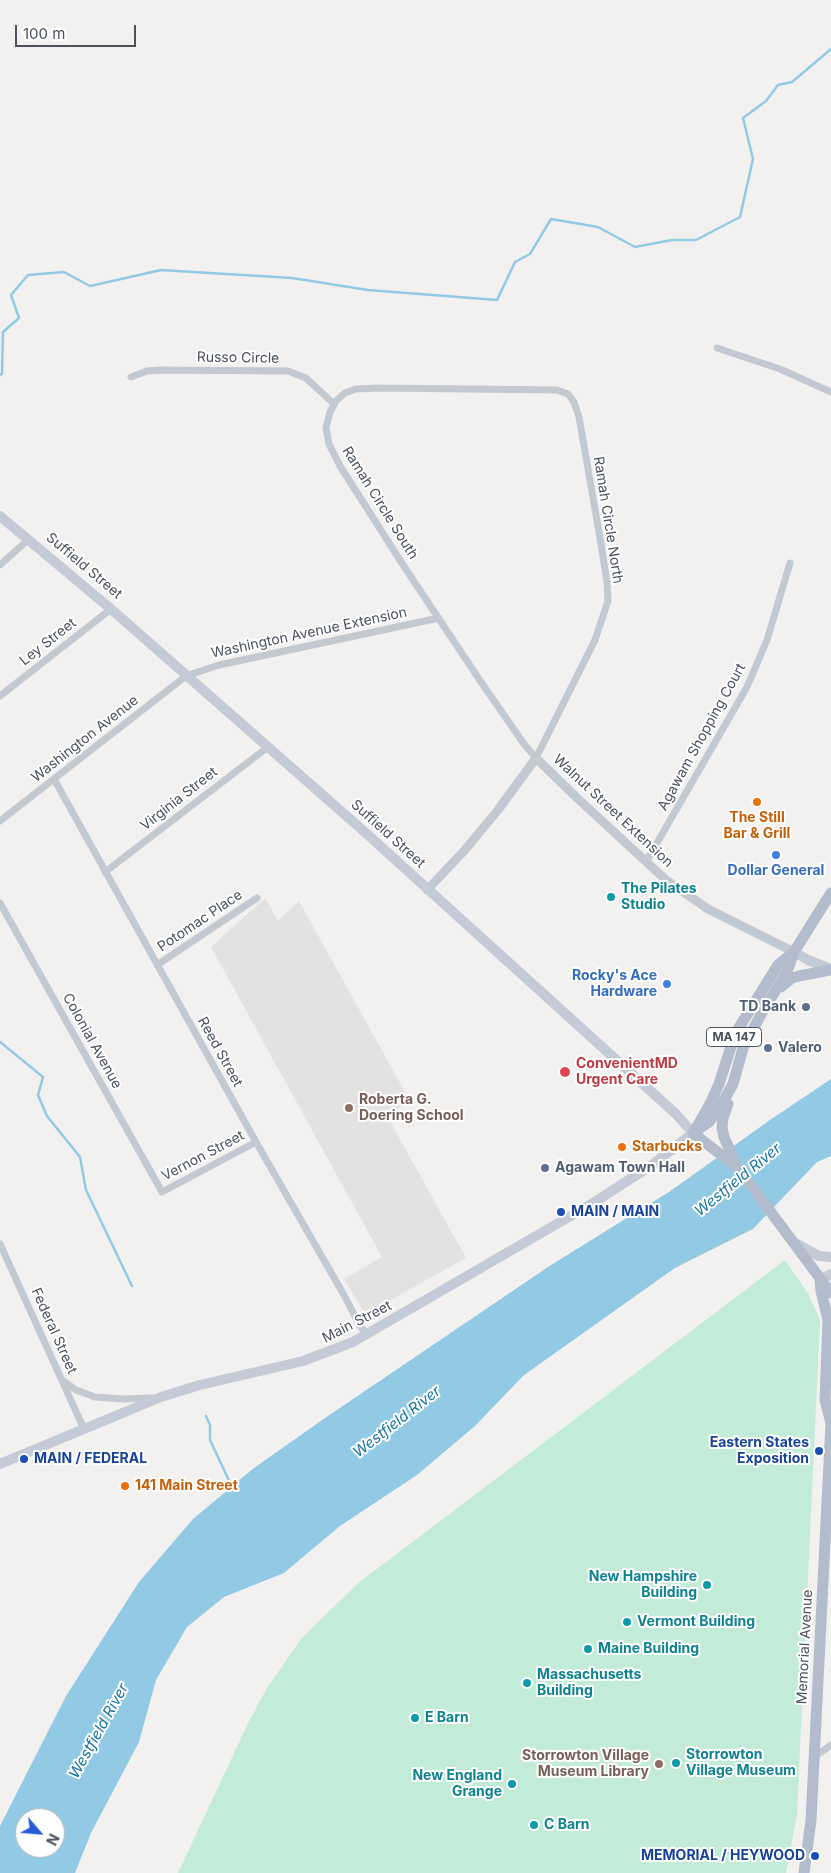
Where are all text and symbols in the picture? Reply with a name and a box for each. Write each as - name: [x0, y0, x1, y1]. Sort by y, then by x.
- scale bar: [18, 15, 139, 47]
- text: 100 m: [23, 24, 65, 43]
- street label: Russo Circle: [197, 349, 279, 367]
- street label: Ramah Circle South: [338, 444, 422, 562]
- street label: Ramah Circle North: [590, 455, 626, 585]
- street label: Suffield Street: [43, 529, 125, 603]
- street label: Washington Avenue Extension: [210, 604, 408, 662]
- street label: Ley Street: [16, 615, 80, 669]
- street label: Agawam Shopping Court: [655, 661, 749, 813]
- street label: Washington Avenue: [28, 692, 142, 786]
- street label: Walnut Street Extension: [550, 751, 676, 871]
- street label: Virginia Street: [137, 764, 221, 834]
- street label: Suffield Street: [347, 796, 429, 872]
- marker: The Still Bar & Grill: [751, 796, 763, 808]
- place label: The Still Bar & Grill: [724, 810, 790, 842]
- marker: Dollar General: [770, 849, 782, 861]
- place label: Dollar General: [728, 863, 824, 879]
- place label: The Pilates Studio: [621, 881, 697, 914]
- street label: Potomac Place: [154, 886, 246, 956]
- marker: The Pilates Studio: [605, 891, 617, 903]
- place label: Rocky's Ace Hardware: [572, 968, 657, 1000]
- marker: Rocky's Ace Hardware: [661, 978, 673, 990]
- street label: Colonial Avenue: [59, 990, 125, 1092]
- place label: TD Bank: [739, 999, 796, 1015]
- marker: TD Bank: [800, 1001, 812, 1013]
- street label: Reed Street: [194, 1014, 246, 1090]
- road number: MA 147: [706, 1028, 762, 1046]
- place label: Valero: [778, 1040, 822, 1056]
- marker: Valero: [762, 1042, 774, 1054]
- place label: ConvenientMD Urgent Care: [576, 1056, 678, 1088]
- marker: ConvenientMD Urgent Care: [558, 1065, 572, 1079]
- place label: Roberta G. Doering School: [359, 1092, 464, 1124]
- marker: Roberta G. Doering School: [343, 1102, 355, 1114]
- street label: Vernon Street: [159, 1127, 247, 1185]
- place label: Starbucks: [632, 1139, 702, 1155]
- water label: Westfield River: [691, 1140, 785, 1220]
- marker: Starbucks: [616, 1141, 628, 1153]
- place label: Agawam Town Hall: [555, 1160, 685, 1176]
- marker: Agawam Town Hall: [539, 1162, 551, 1174]
- place label: MAIN / MAIN: [571, 1204, 659, 1220]
- marker: MAIN / MAIN: [555, 1206, 567, 1218]
- street label: Federal Street: [27, 1285, 81, 1377]
- street label: Main Street: [320, 1297, 394, 1347]
- water label: Westfield River: [350, 1382, 444, 1462]
- place label: Eastern States Exposition: [710, 1435, 809, 1468]
- marker: Eastern States Exposition: [813, 1445, 825, 1457]
- place label: MAIN / FEDERAL: [34, 1451, 147, 1467]
- marker: MAIN / FEDERAL: [18, 1453, 30, 1465]
- place label: 141 Main Street: [135, 1478, 238, 1494]
- marker: 141 Main Street: [119, 1480, 131, 1492]
- place label: New Hampshire Building: [589, 1569, 697, 1601]
- marker: New Hampshire Building: [701, 1579, 713, 1591]
- street label: Memorial Avenue: [794, 1589, 816, 1705]
- place label: Vermont Building: [637, 1614, 755, 1630]
- marker: Vermont Building: [621, 1616, 633, 1628]
- place label: Maine Building: [598, 1641, 699, 1657]
- marker: Maine Building: [582, 1643, 594, 1655]
- place label: Massachusetts Building: [537, 1667, 641, 1700]
- marker: Massachusetts Building: [521, 1677, 533, 1689]
- water label: Westfield River: [65, 1680, 133, 1782]
- place label: E Barn: [425, 1710, 469, 1726]
- marker: E Barn: [409, 1712, 421, 1724]
- place label: Storrowton Village Museum: [686, 1747, 796, 1780]
- place label: Storrowton Village Museum Library: [522, 1748, 649, 1780]
- marker: Storrowton Village Museum: [670, 1757, 682, 1769]
- marker: Storrowton Village Museum Library: [653, 1758, 665, 1770]
- place label: New England Grange: [412, 1768, 502, 1800]
- marker: New England Grange: [506, 1778, 518, 1790]
- north arrow: [15, 1808, 65, 1858]
- place label: C Barn: [544, 1817, 590, 1833]
- marker: C Barn: [528, 1819, 540, 1831]
- text: N: [43, 1831, 63, 1848]
- place label: MEMORIAL / HEYWOOD: [641, 1848, 805, 1864]
- marker: MEMORIAL / HEYWOOD: [809, 1850, 821, 1862]

